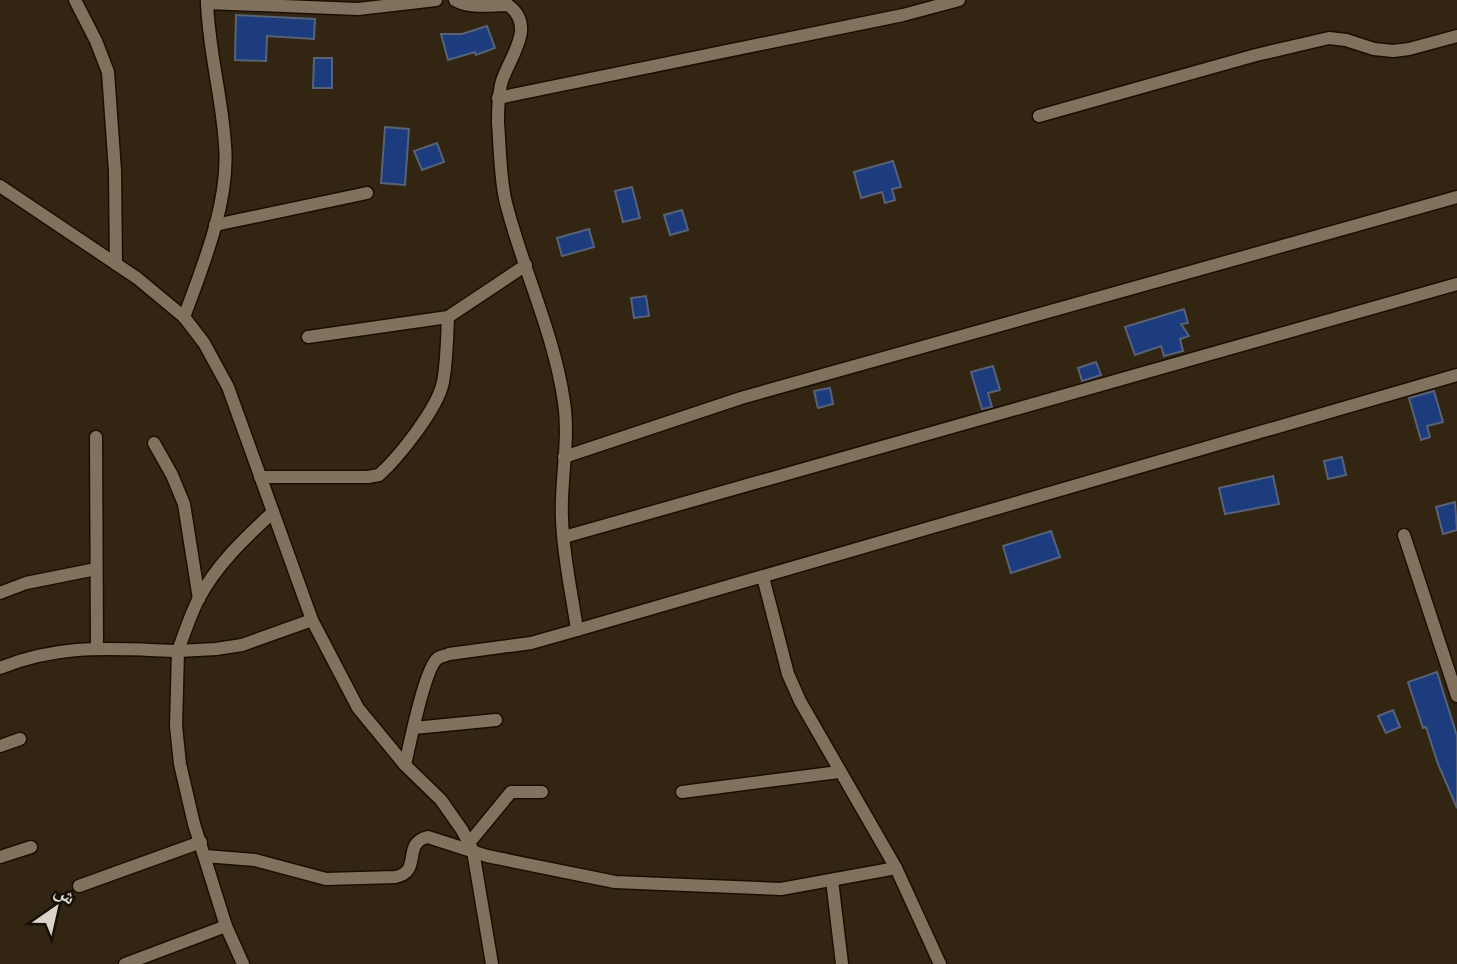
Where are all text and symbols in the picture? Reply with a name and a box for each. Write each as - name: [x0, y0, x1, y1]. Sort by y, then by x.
- north arrow: [21, 873, 91, 943]
- text: ش: [50, 878, 81, 909]

